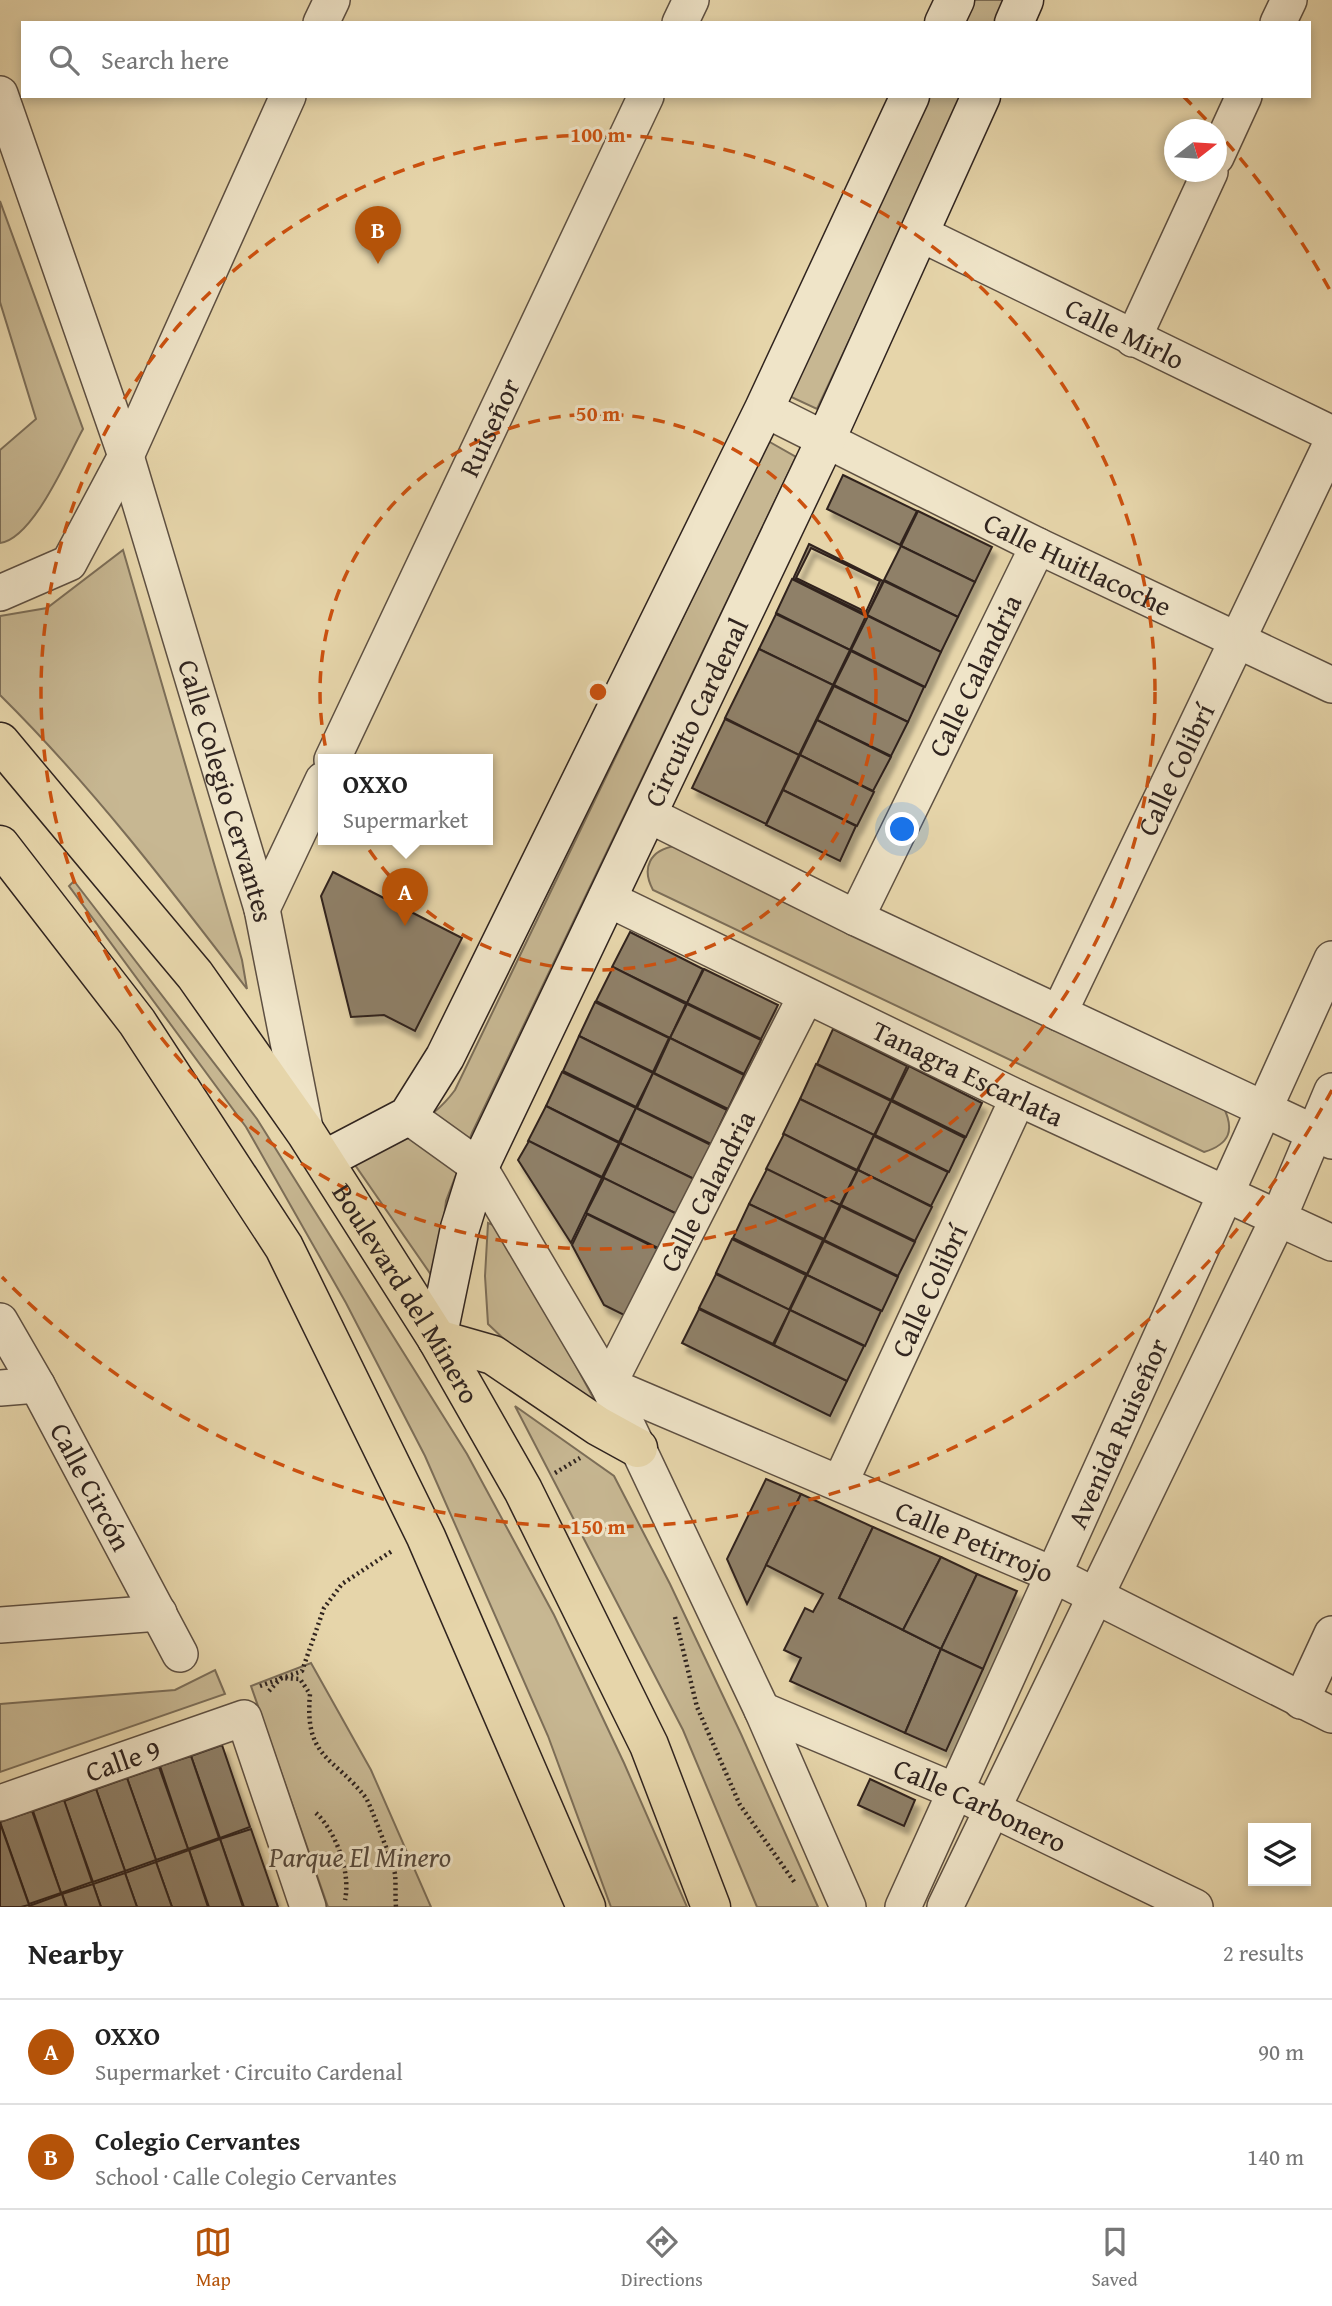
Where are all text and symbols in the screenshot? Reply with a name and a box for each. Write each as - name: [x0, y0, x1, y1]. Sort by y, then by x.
- search box: [21, 21, 1311, 98]
- text: Search here: [101, 40, 229, 79]
- icon: search: [45, 41, 83, 79]
- text: 100 m: [570, 119, 626, 150]
- north arrow: [1164, 119, 1227, 182]
- pin: B: [355, 206, 401, 264]
- street label: Calle Mirlo: [1059, 286, 1192, 379]
- street label: Ruiseñor: [448, 370, 530, 483]
- text: 50 m: [576, 398, 620, 429]
- street label: Calle Huitlacoche: [977, 501, 1179, 626]
- street label: Calle Calandria: [917, 586, 1032, 763]
- street label: Circuito Cardenal: [633, 611, 758, 813]
- street label: Calle Colegio Cervantes: [168, 654, 285, 926]
- centre of rings: [586, 680, 610, 704]
- street label: Calle Colibrí: [1126, 695, 1225, 842]
- popup: [318, 754, 493, 845]
- text: OXXO: [343, 764, 408, 803]
- text: Supermarket: [343, 803, 468, 836]
- your location: [885, 812, 919, 846]
- pin: A: [382, 868, 428, 926]
- street label: Tanagra Escarlata: [865, 1009, 1071, 1137]
- street label: Calle Calandria: [648, 1102, 765, 1279]
- street label: Boulevard del Minero: [323, 1175, 491, 1411]
- street label: Calle Colibrí: [880, 1216, 978, 1364]
- street label: Avenida Ruiseñor: [1056, 1331, 1178, 1535]
- street label: Calle Circón: [40, 1415, 143, 1558]
- street label: Calle Petirrojo: [889, 1489, 1060, 1593]
- text: 150 m: [570, 1511, 626, 1542]
- street label: Calle 9: [79, 1728, 166, 1792]
- street label: Calle Carbonero: [888, 1747, 1074, 1862]
- map controls: [1248, 1823, 1311, 1886]
- button: layers: [1248, 1823, 1311, 1886]
- park label: Parque El Minero: [268, 1836, 451, 1877]
- text: Nearby: [28, 1931, 124, 1975]
- text: 2 results: [1223, 1936, 1304, 1969]
- text: OXXO: [95, 2016, 160, 2055]
- text: A: [44, 2035, 58, 2068]
- text: 90 m: [1258, 2035, 1304, 2068]
- text: Supermarket · Circuito Cardenal: [95, 2055, 403, 2088]
- text: Colegio Cervantes: [95, 2121, 300, 2160]
- text: B: [44, 2140, 58, 2173]
- text: 140 m: [1247, 2140, 1304, 2173]
- text: School · Calle Colegio Cervantes: [95, 2160, 397, 2193]
- tab: Map: [194, 2223, 232, 2293]
- tab: Directions: [621, 2223, 703, 2293]
- tab: Saved: [1092, 2223, 1138, 2293]

